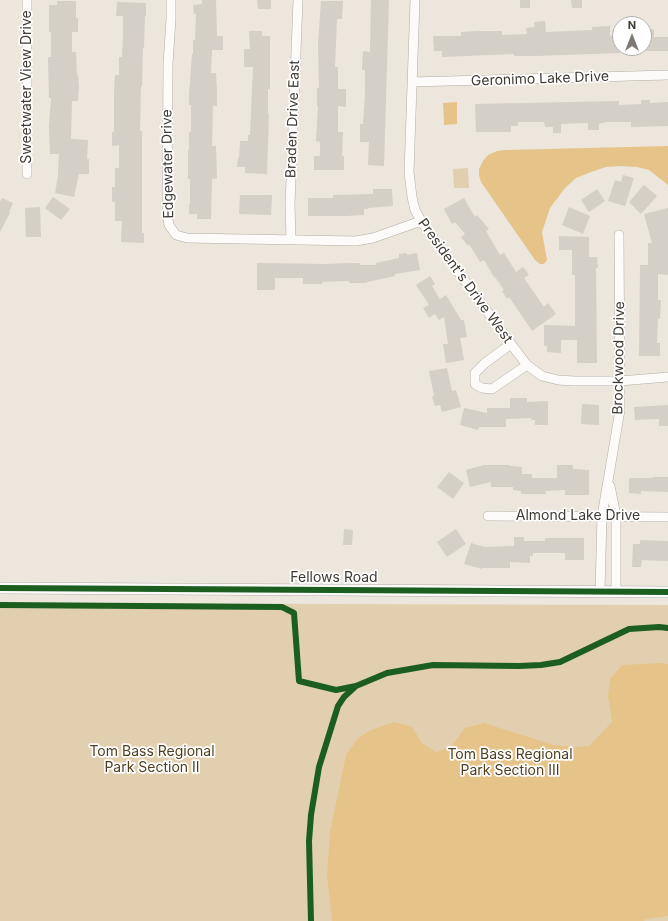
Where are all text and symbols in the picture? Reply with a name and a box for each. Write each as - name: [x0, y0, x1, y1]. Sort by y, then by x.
- street label: Sweetwater View Drive: [19, 10, 35, 164]
- north arrow: [612, 16, 652, 56]
- text: N: [628, 18, 636, 32]
- street label: Braden Drive East: [283, 60, 303, 178]
- street label: Geronimo Lake Drive: [471, 68, 609, 90]
- street label: Edgewater Drive: [159, 109, 177, 219]
- street label: President's Drive West: [414, 215, 516, 347]
- street label: Brockwood Drive: [610, 301, 628, 415]
- street label: Almond Lake Drive: [516, 508, 640, 524]
- street label: Fellows Road: [290, 570, 378, 586]
- park label: Tom Bass Regional Park Section II: [89, 744, 215, 776]
- park label: Tom Bass Regional Park Section III: [447, 747, 573, 780]

